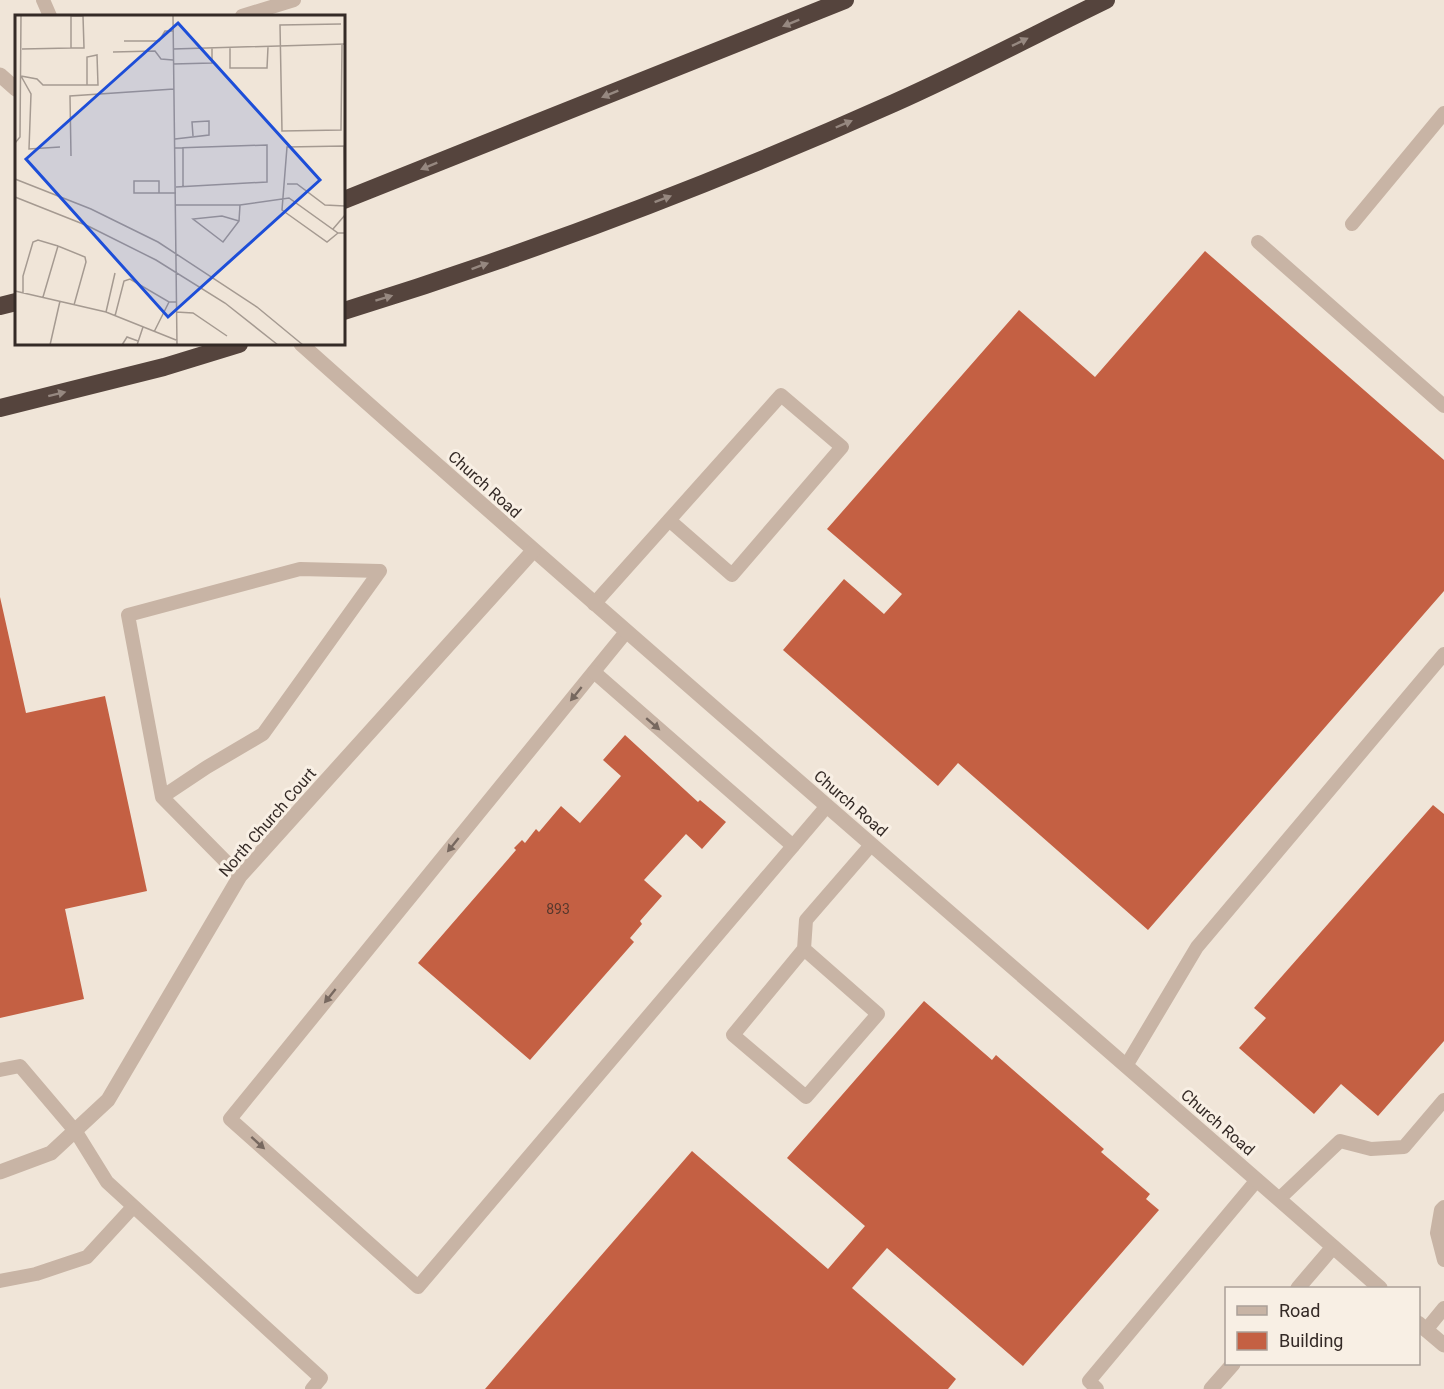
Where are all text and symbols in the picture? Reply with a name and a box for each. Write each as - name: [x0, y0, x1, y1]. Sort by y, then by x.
- inset map: [15, 15, 345, 345]
- one-way arrow: [782, 18, 800, 28]
- one-way arrow: [1012, 37, 1029, 46]
- one-way arrow: [601, 90, 619, 100]
- one-way arrow: [835, 119, 853, 129]
- one-way arrow: [420, 162, 438, 171]
- one-way arrow: [654, 193, 672, 203]
- one-way arrow: [471, 260, 489, 270]
- one-way arrow: [375, 293, 393, 303]
- one-way arrow: [48, 388, 66, 398]
- street label: Church Road: [444, 447, 525, 522]
- one-way arrow: [570, 686, 583, 701]
- one-way arrow: [646, 717, 661, 731]
- street label: North Church Court: [215, 764, 320, 881]
- street label: Church Road: [810, 766, 891, 840]
- one-way arrow: [446, 837, 459, 853]
- house number: 893: [546, 901, 570, 917]
- one-way arrow: [323, 988, 336, 1004]
- street label: Church Road: [1177, 1085, 1258, 1159]
- one-way arrow: [250, 1136, 265, 1149]
- legend: [1225, 1287, 1420, 1365]
- text: Road: [1279, 1300, 1320, 1321]
- text: Building: [1279, 1330, 1343, 1351]

